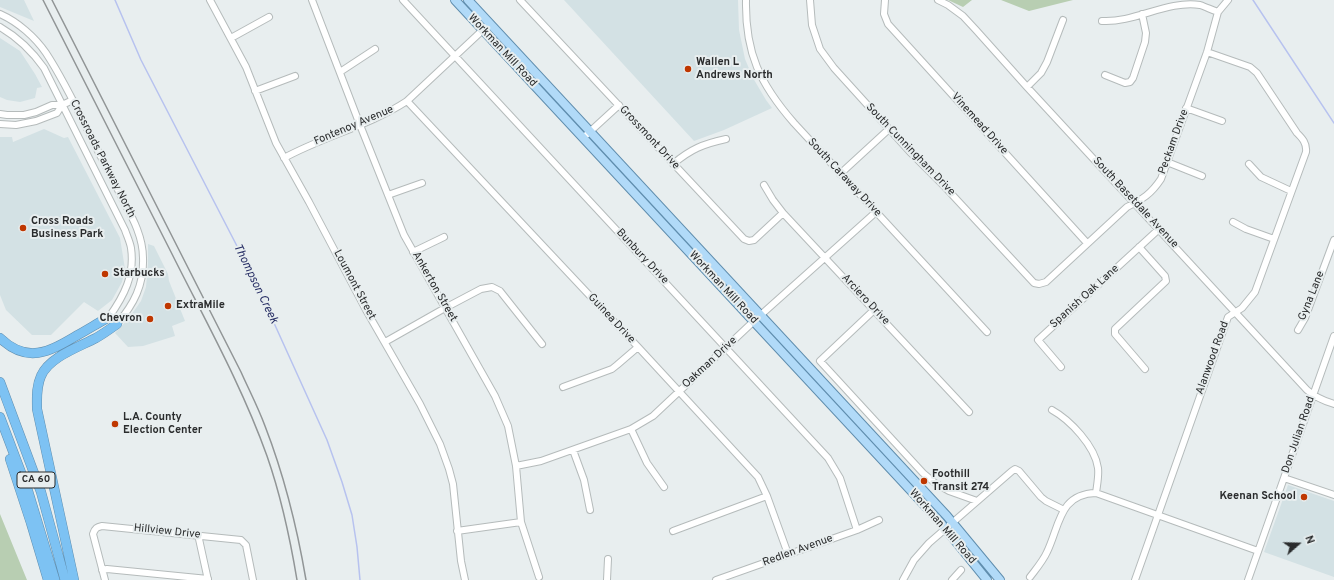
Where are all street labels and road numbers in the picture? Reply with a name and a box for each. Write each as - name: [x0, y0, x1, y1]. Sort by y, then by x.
- street label: Workman Mill Road: [465, 12, 539, 90]
- street label: Vinemead Drive: [948, 90, 1010, 158]
- street label: Crossroads Parkway North: [66, 98, 138, 220]
- street label: South Cunningham Drive: [863, 101, 957, 199]
- street label: Fontenoy Avenue: [312, 103, 396, 149]
- street label: Grossmont Drive: [616, 103, 682, 173]
- street label: Peckam Drive: [1156, 108, 1192, 176]
- street label: South Caraway Drive: [804, 136, 884, 220]
- street label: South Basetdale Avenue: [1089, 155, 1181, 251]
- street label: Bunbury Drive: [613, 227, 671, 287]
- street label: Loumont Street: [330, 248, 378, 322]
- street label: Workman Mill Road: [686, 249, 760, 327]
- street label: Ankerton Street: [409, 250, 459, 324]
- street label: Spanish Oak Lane: [1048, 263, 1122, 331]
- street label: Gyna Lane: [1296, 269, 1328, 323]
- street label: Arciero Drive: [838, 272, 892, 328]
- street label: Guinea Drive: [585, 291, 637, 347]
- street label: Alanwood Road: [1194, 320, 1232, 396]
- street label: Oakman Drive: [680, 334, 740, 392]
- street label: Don Julian Road: [1280, 395, 1318, 475]
- road number: CA 60: [17, 472, 55, 488]
- street label: Workman Mill Road: [906, 487, 978, 567]
- street label: Hillview Drive: [133, 522, 201, 542]
- street label: Redlen Avenue: [761, 532, 835, 570]

